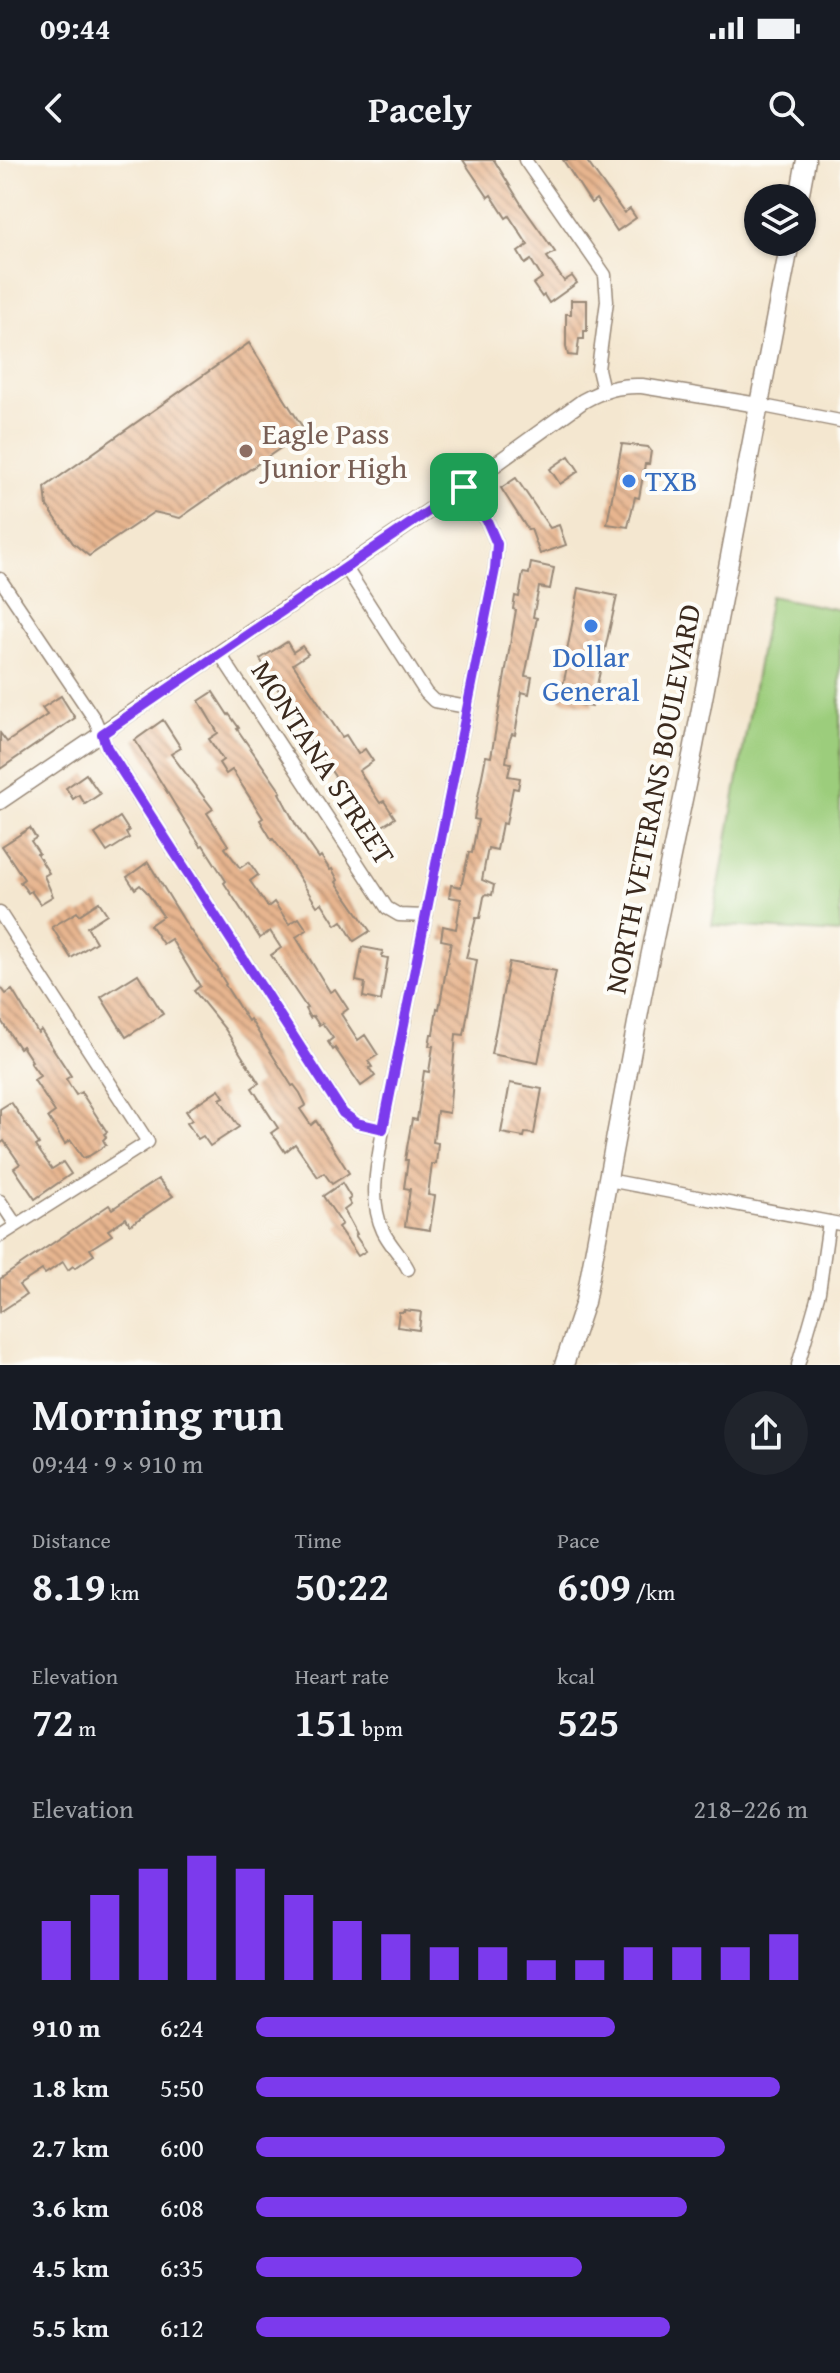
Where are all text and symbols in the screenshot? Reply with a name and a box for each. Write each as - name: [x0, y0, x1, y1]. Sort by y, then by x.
- text: 09:44: [40, 6, 111, 50]
- text: Pacely: [368, 82, 472, 135]
- icon: back: [32, 86, 76, 130]
- icon: search: [764, 86, 808, 130]
- map controls: [744, 184, 816, 256]
- button: layers: [744, 184, 816, 256]
- place label: Eagle Pass Junior High: [258, 411, 407, 489]
- marker: Eagle Pass Junior High: [237, 442, 255, 460]
- pin: [430, 453, 498, 521]
- place label: TXB: [645, 458, 697, 502]
- icon: arrive: [442, 465, 486, 509]
- marker: TXB: [620, 472, 638, 490]
- street label: NORTH VETERANS BOULEVARD: [593, 600, 711, 997]
- marker: Dollar General: [582, 617, 600, 635]
- place label: Dollar General: [542, 634, 640, 712]
- street label: MONTANA STREET: [241, 652, 407, 874]
- text: Morning run: [32, 1382, 283, 1446]
- button: share: [724, 1391, 808, 1475]
- text: 09:44 · 9 × 910 m: [32, 1444, 203, 1483]
- text: Distance: [32, 1524, 111, 1556]
- text: Time: [295, 1524, 341, 1556]
- text: Pace: [557, 1524, 600, 1556]
- text: 8.19: [32, 1556, 105, 1615]
- text: 50:22: [295, 1556, 389, 1615]
- text: 6:09: [557, 1556, 631, 1615]
- text: km: [105, 1576, 139, 1608]
- text: /km: [631, 1576, 675, 1608]
- text: Elevation: [32, 1660, 118, 1692]
- text: Heart rate: [295, 1660, 389, 1692]
- text: kcal: [557, 1660, 595, 1692]
- text: 72: [32, 1692, 73, 1751]
- text: 151: [295, 1692, 357, 1751]
- text: 525: [557, 1692, 620, 1751]
- text: m: [73, 1712, 96, 1744]
- text: bpm: [357, 1712, 403, 1744]
- text: Elevation: [32, 1789, 134, 1828]
- text: 218–226 m: [694, 1789, 808, 1828]
- text: 910 m: [32, 2008, 100, 2047]
- text: 6:24: [160, 2008, 204, 2047]
- text: 1.8 km: [32, 2068, 109, 2107]
- text: 5:50: [160, 2068, 204, 2107]
- text: 2.7 km: [32, 2128, 109, 2167]
- text: 6:00: [160, 2128, 204, 2167]
- text: 3.6 km: [32, 2188, 109, 2227]
- text: 6:08: [160, 2188, 204, 2227]
- text: 4.5 km: [32, 2248, 109, 2287]
- text: 6:35: [160, 2248, 204, 2287]
- text: 5.5 km: [32, 2308, 109, 2347]
- text: 6:12: [160, 2308, 204, 2347]

